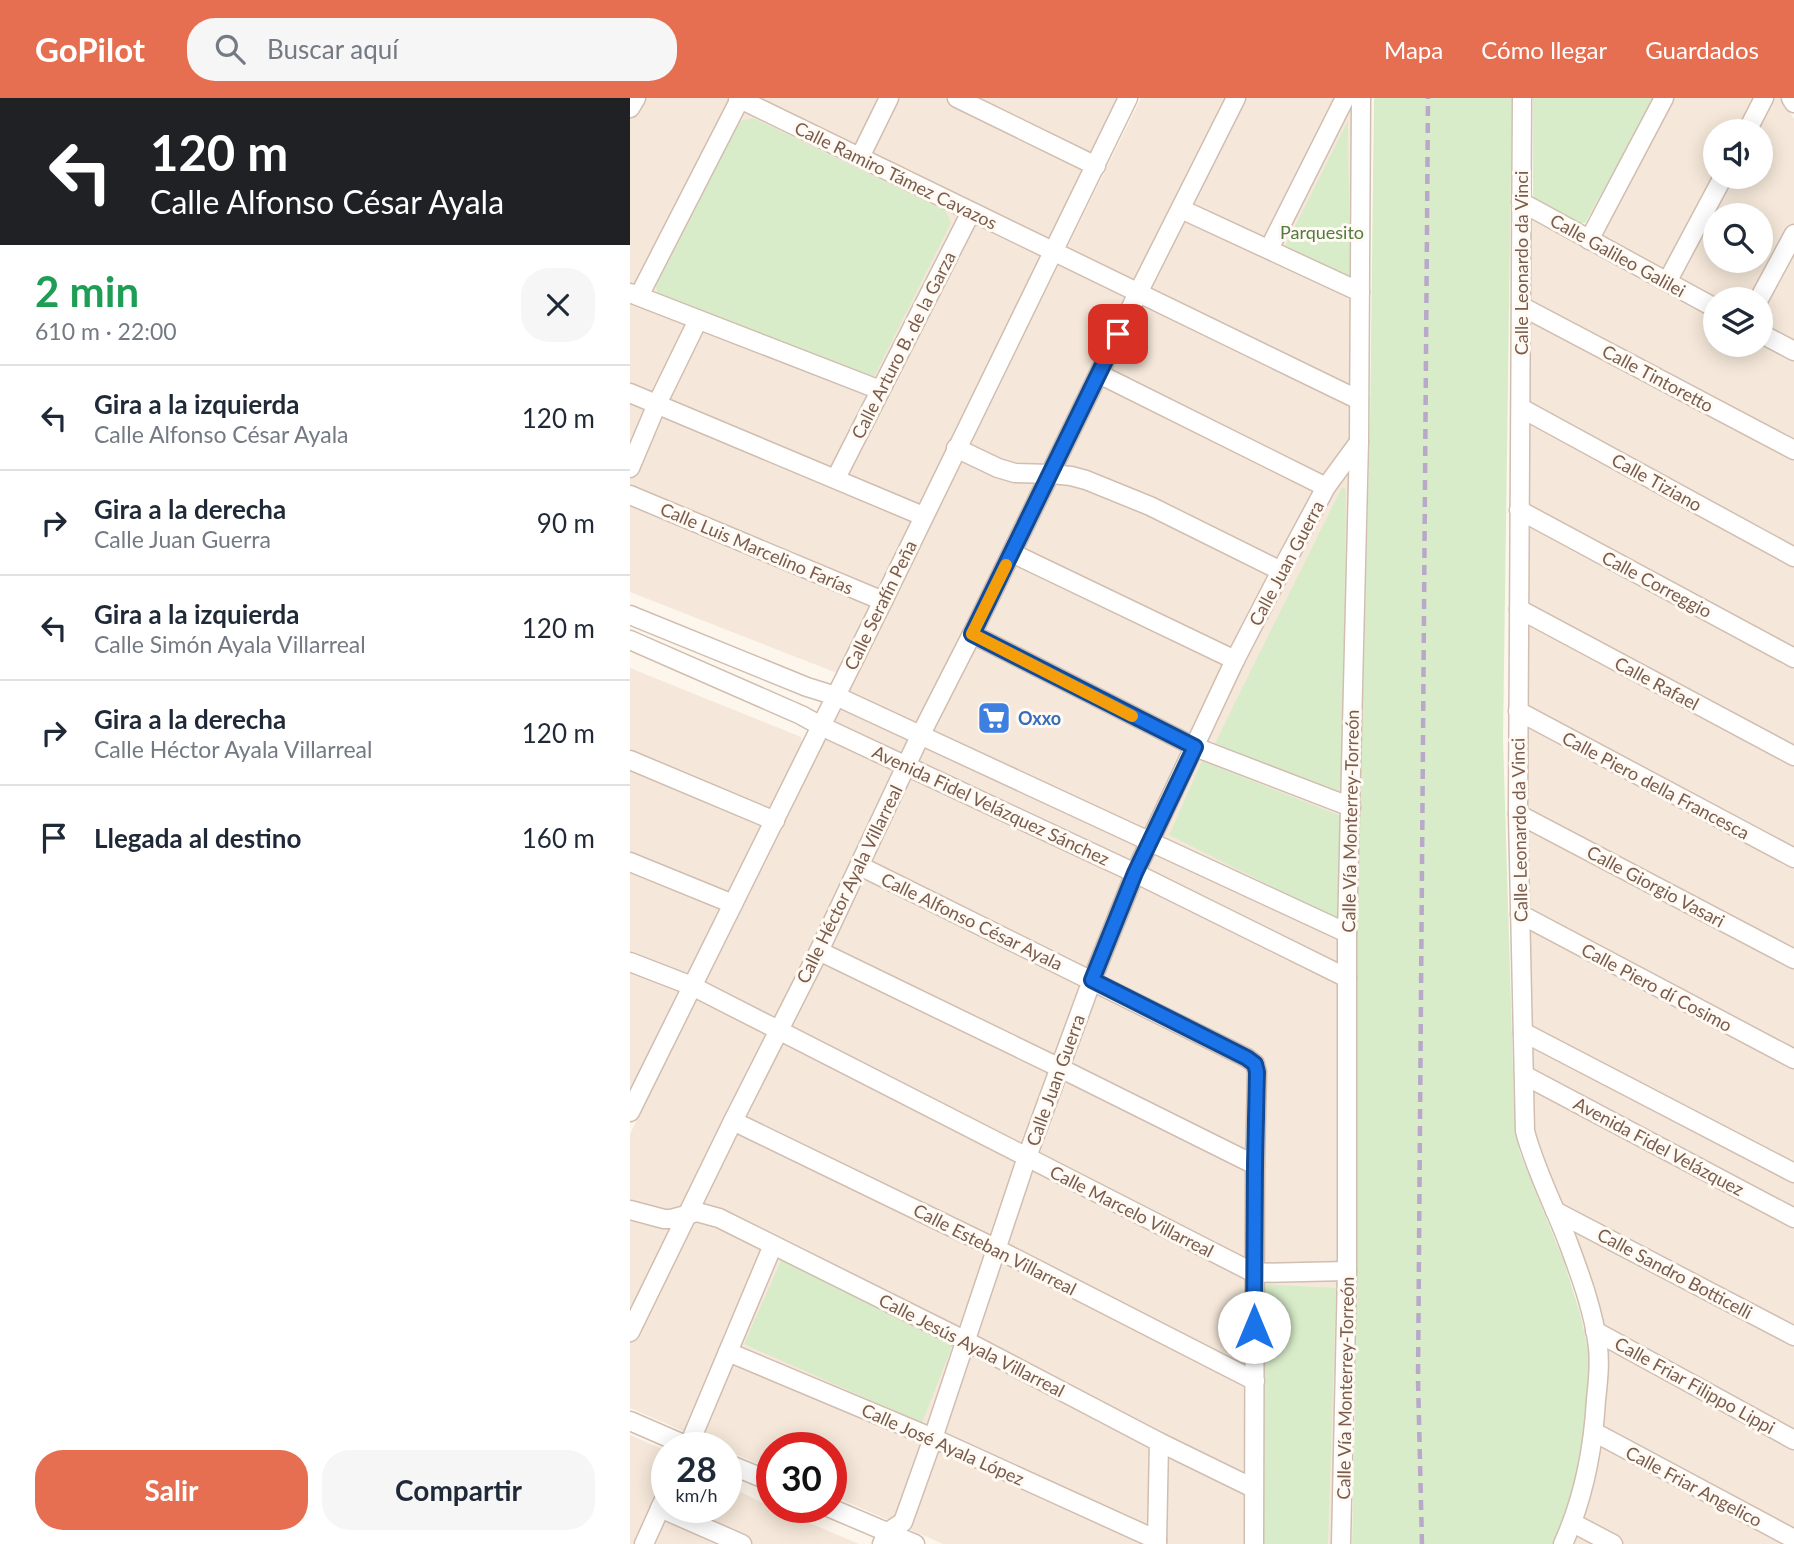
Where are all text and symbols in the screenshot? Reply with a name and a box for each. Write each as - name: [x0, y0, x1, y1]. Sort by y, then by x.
- search box: [187, 18, 677, 81]
- text: GoPilot: [35, 29, 145, 69]
- icon: search: [211, 30, 249, 68]
- text: Buscar aquí: [267, 33, 399, 65]
- text: Mapa: [1384, 35, 1443, 64]
- text: Cómo llegar: [1481, 35, 1607, 64]
- text: Guardados: [1645, 35, 1759, 64]
- street label: Calle Ramiro Támez Cavazos: [791, 116, 1001, 234]
- map controls: [1703, 119, 1773, 357]
- button: sound: [1703, 119, 1773, 189]
- text: 120 m: [150, 123, 288, 181]
- icon: left: [35, 126, 126, 217]
- street label: Calle Leonardo da Vinci: [1510, 171, 1532, 355]
- text: Calle Alfonso César Ayala: [150, 182, 504, 221]
- button: search: [1703, 203, 1773, 273]
- street label: Calle Galileo Galilei: [1546, 209, 1690, 301]
- park label: Parquesito: [1280, 221, 1364, 243]
- street label: Calle Arturo B. de la Garza: [846, 248, 960, 442]
- text: 2 min: [35, 266, 139, 316]
- button: close: [521, 268, 595, 342]
- button: layers: [1703, 287, 1773, 357]
- pin: [1088, 304, 1148, 364]
- icon: arrive: [1099, 315, 1137, 353]
- text: 610 m · 22:00: [35, 317, 177, 345]
- street label: Calle Tintoretto: [1599, 340, 1717, 416]
- text: Gira a la izquierda: [94, 388, 300, 420]
- icon: left: [35, 399, 73, 437]
- text: 120 m: [522, 402, 595, 434]
- text: Calle Alfonso César Ayala: [94, 420, 349, 448]
- street label: Calle Tiziano: [1608, 448, 1706, 516]
- text: Gira a la derecha: [94, 493, 286, 525]
- street label: Calle Luis Marcelino Farías: [657, 497, 857, 599]
- street label: Calle Juan Guerra: [1244, 497, 1328, 629]
- icon: right: [35, 504, 73, 542]
- text: 90 m: [537, 507, 595, 539]
- text: Calle Juan Guerra: [94, 525, 271, 553]
- street label: Calle Serafín Peña: [839, 536, 921, 674]
- street label: Calle Correggio: [1598, 546, 1716, 622]
- text: Gira a la izquierda: [94, 598, 300, 630]
- icon: left: [35, 609, 73, 647]
- text: 120 m: [522, 612, 595, 644]
- text: Calle Simón Ayala Villarreal: [94, 630, 366, 658]
- street label: Calle Rafael: [1611, 652, 1703, 714]
- supermarket icon: Oxxo: [975, 699, 1013, 737]
- text: Gira a la derecha: [94, 703, 286, 735]
- place label: Oxxo: [1018, 707, 1061, 729]
- street label: Calle Vía Monterrey-Torreón: [1337, 709, 1363, 933]
- icon: right: [35, 714, 73, 752]
- text: 120 m: [522, 717, 595, 749]
- street label: Calle Piero della Francesca: [1559, 726, 1753, 844]
- text: Calle Héctor Ayala Villarreal: [94, 735, 372, 763]
- street label: Calle Leonardo da Vinci: [1506, 738, 1532, 922]
- street label: Avenida Fidel Velázquez Sánchez: [869, 740, 1113, 870]
- street label: Calle Héctor Ayala Villarreal: [791, 781, 907, 987]
- icon: arrive: [35, 819, 73, 857]
- text: Llegada al destino: [94, 822, 301, 854]
- text: 160 m: [522, 822, 595, 854]
- street label: Calle Giorgio Vasari: [1583, 840, 1729, 932]
- street label: Calle Alfonso César Ayala: [878, 867, 1066, 975]
- street label: Calle Piero dí Cosimo: [1578, 938, 1736, 1036]
- street label: Calle Juan Guerra: [1021, 1011, 1089, 1149]
- street label: Avenida Fidel Velázquez: [1570, 1092, 1748, 1200]
- street label: Calle Marcelo Villarreal: [1046, 1160, 1218, 1262]
- street label: Calle Esteban Villarreal: [910, 1198, 1080, 1300]
- street label: Calle Sandro Botticelli: [1594, 1223, 1756, 1323]
- street label: Calle Vía Monterrey-Torreón: [1332, 1276, 1358, 1500]
- street label: Calle Jesús Ayala Villarreal: [875, 1289, 1069, 1401]
- position arrow: [1217, 1290, 1291, 1364]
- street label: Calle Friar Filippo Lippi: [1611, 1332, 1779, 1438]
- street label: Calle José Ayala López: [858, 1398, 1028, 1490]
- speed limit sign: 30: [756, 1432, 847, 1523]
- street label: Calle Friar Angelico: [1622, 1441, 1766, 1531]
- text: 28: [676, 1447, 717, 1489]
- button: Salir: [35, 1450, 308, 1530]
- button: Compartir: [322, 1450, 595, 1530]
- text: km/h: [675, 1484, 718, 1506]

